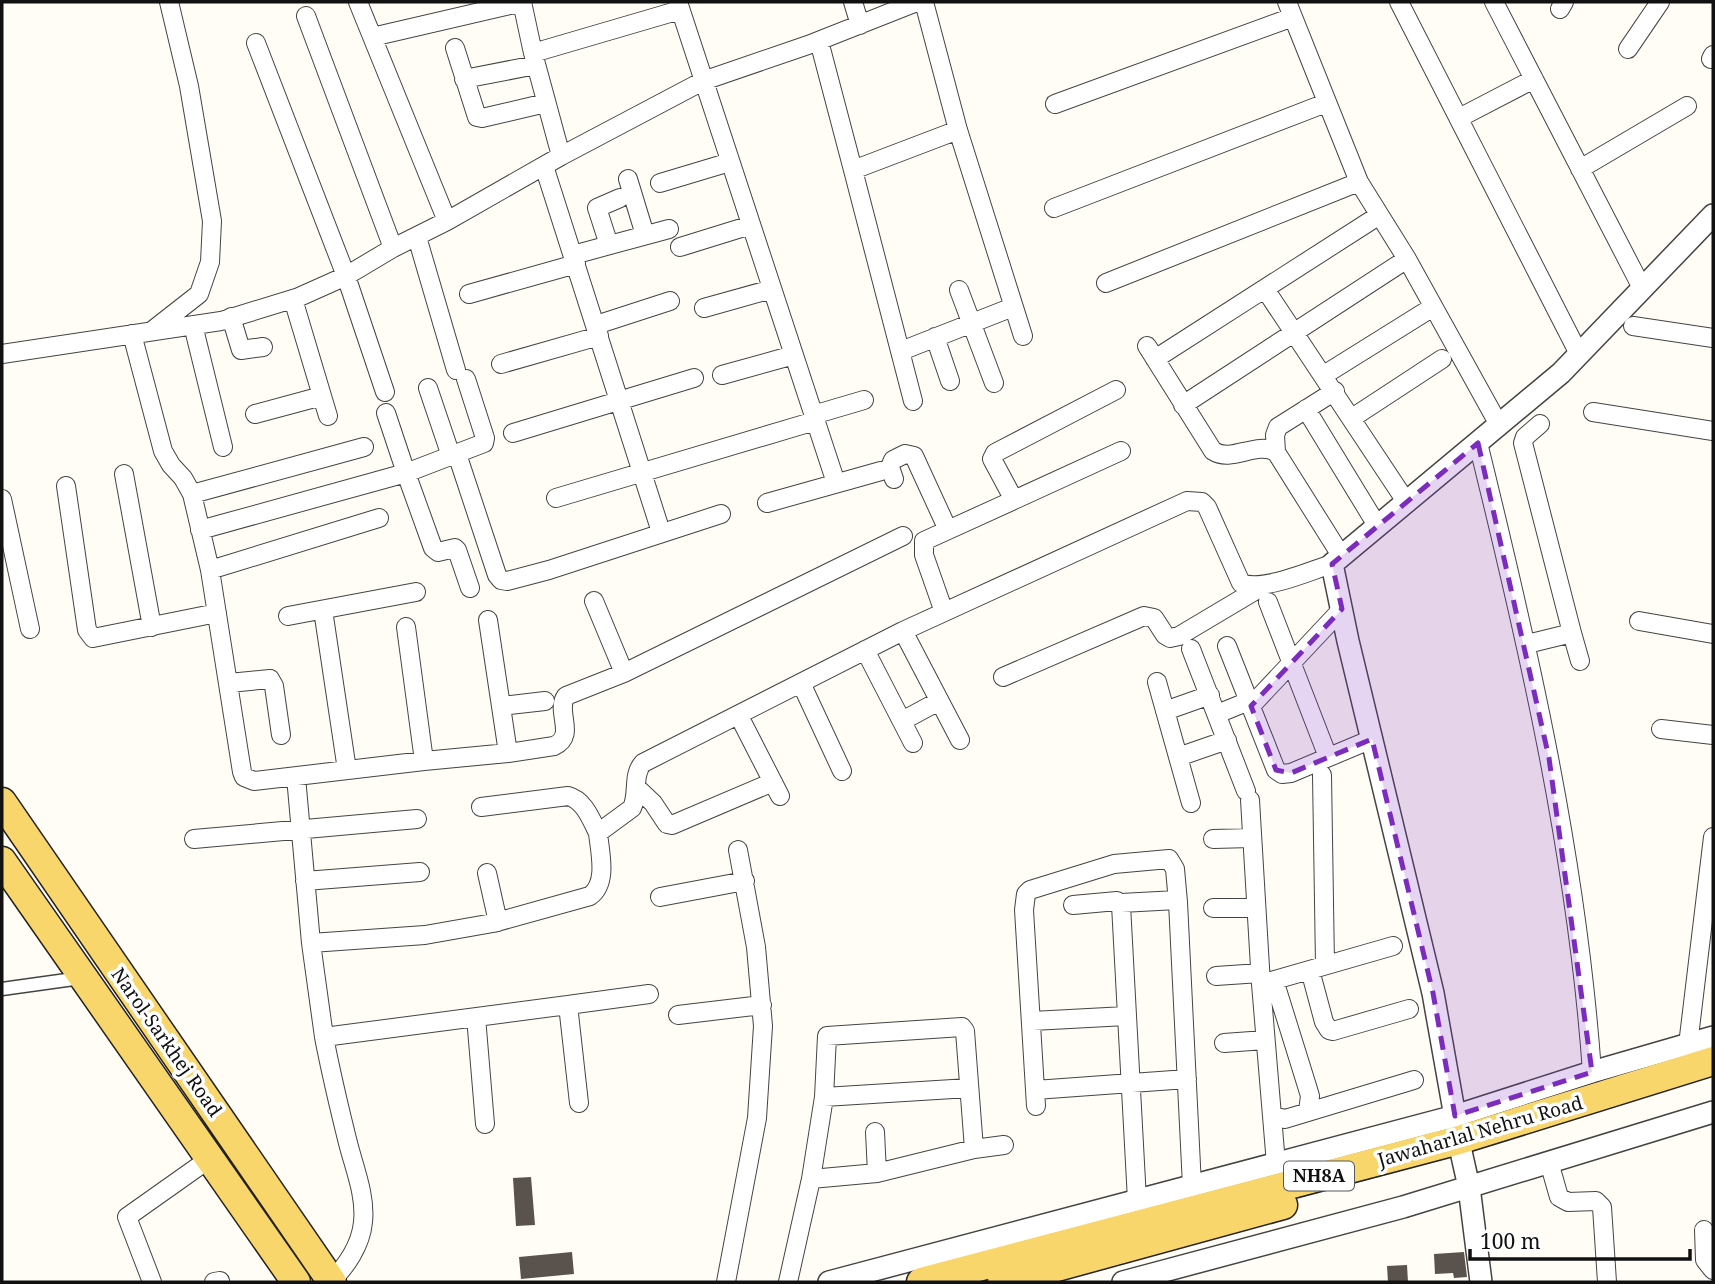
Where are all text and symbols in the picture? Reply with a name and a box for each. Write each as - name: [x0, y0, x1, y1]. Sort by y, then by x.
- street label: Narol-Sarkhej Road: [106, 962, 228, 1122]
- street label: Jawaharlal Nehru Road: [1373, 1089, 1586, 1173]
- road number: NH8A: [1284, 1162, 1354, 1190]
- scale bar: [1470, 1218, 1690, 1262]
- text: 100 m: [1480, 1227, 1541, 1255]

